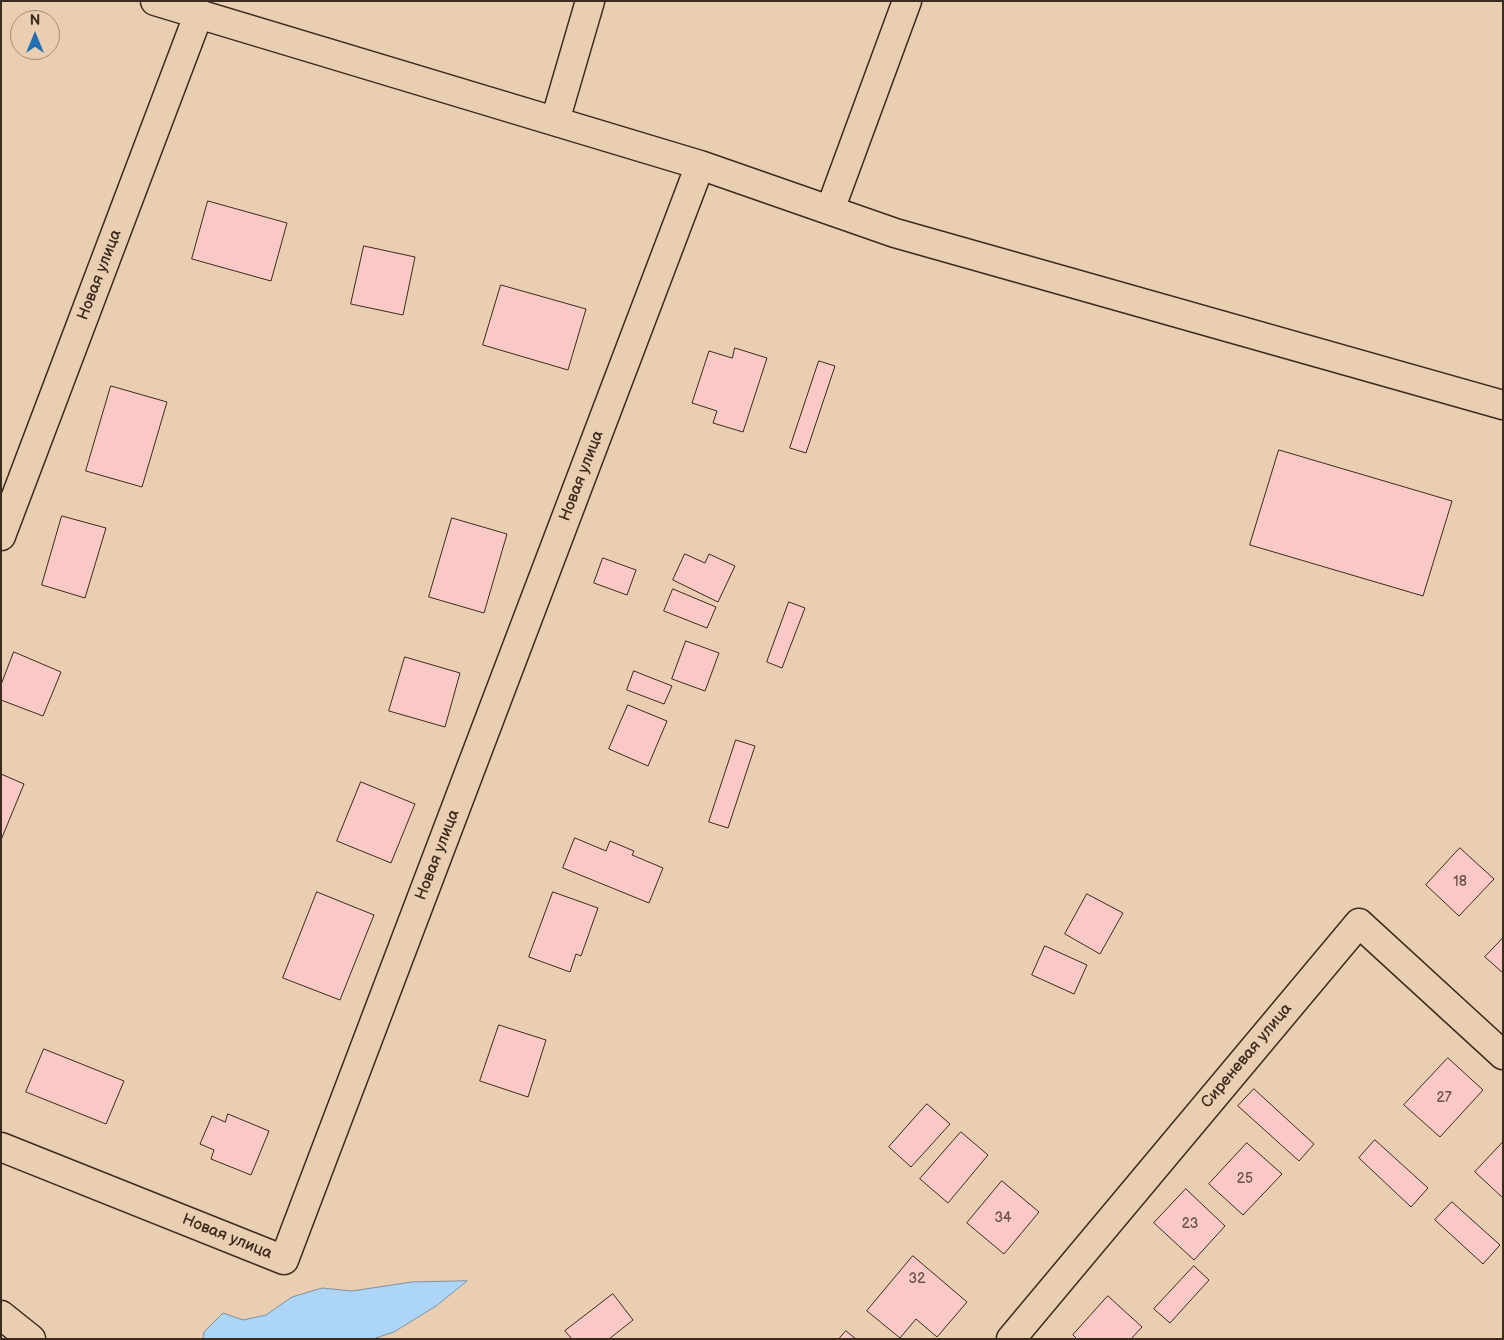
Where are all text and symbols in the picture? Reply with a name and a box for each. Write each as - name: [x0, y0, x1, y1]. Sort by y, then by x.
- north arrow: [10, 10, 60, 60]
- text: N: [30, 12, 40, 29]
- street label: Новая улица: [74, 227, 126, 323]
- street label: Новая улица: [556, 428, 608, 524]
- street label: Новая улица: [412, 807, 464, 903]
- house number: 18: [1453, 874, 1467, 890]
- street label: Сиреневая улица: [1198, 1000, 1296, 1112]
- house number: 27: [1436, 1090, 1452, 1106]
- house number: 25: [1237, 1171, 1253, 1187]
- street label: Новая улица: [179, 1210, 275, 1264]
- house number: 34: [994, 1210, 1012, 1226]
- house number: 23: [1182, 1216, 1198, 1232]
- house number: 32: [909, 1271, 925, 1287]

